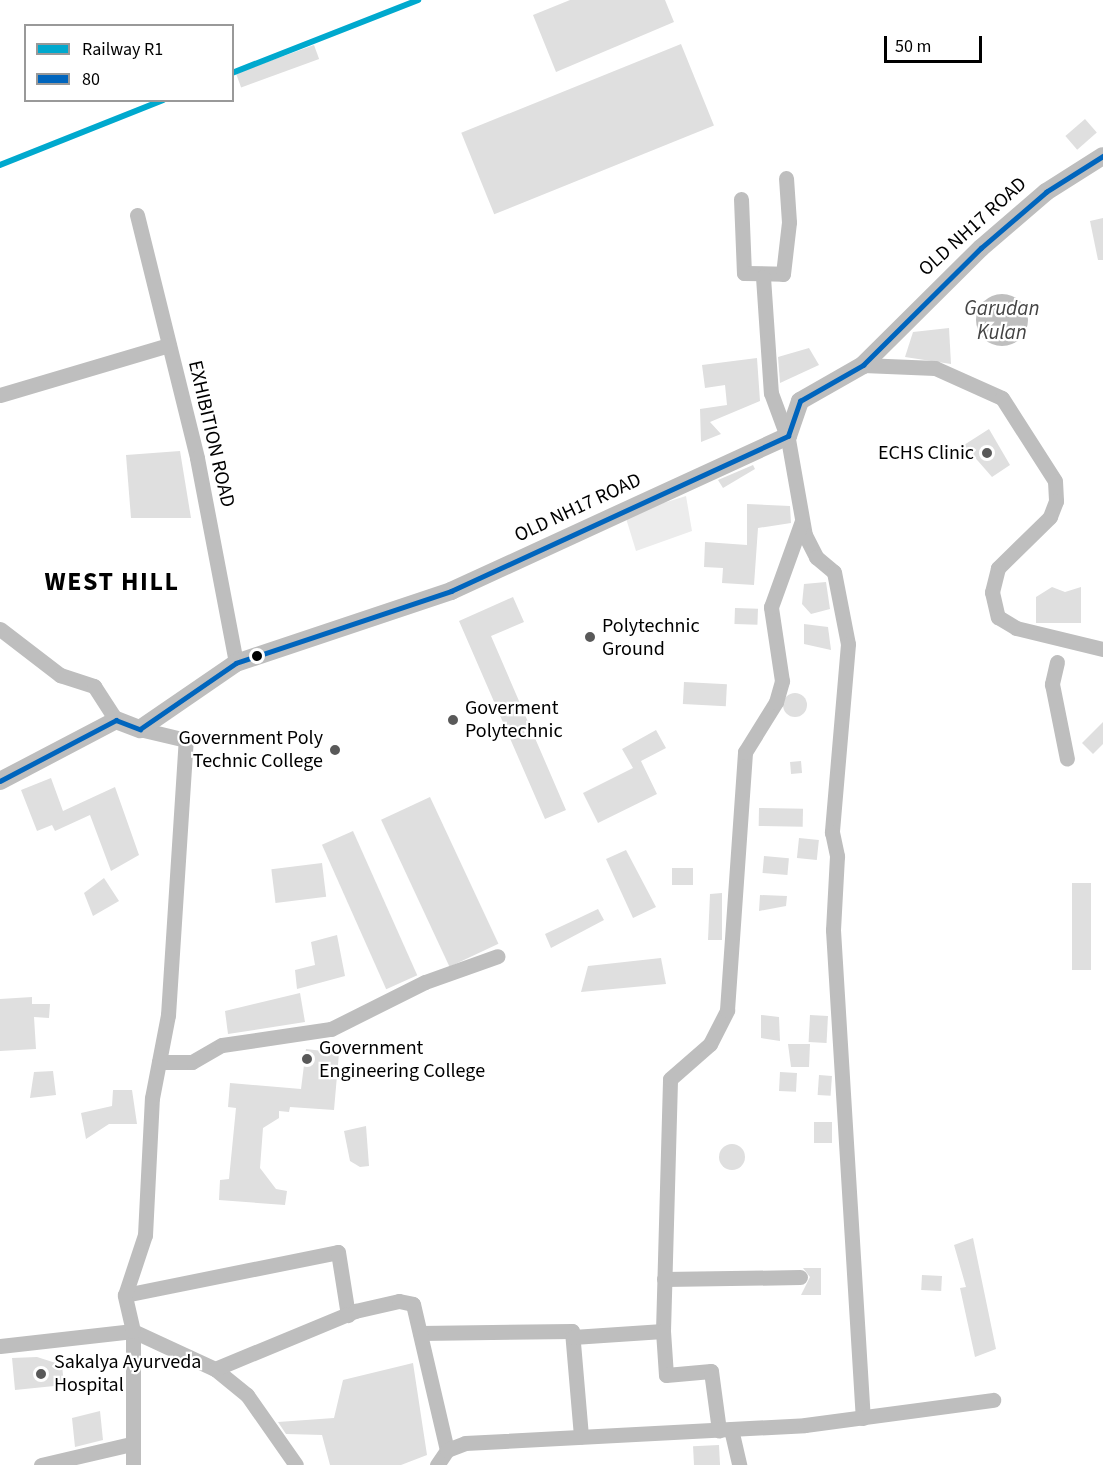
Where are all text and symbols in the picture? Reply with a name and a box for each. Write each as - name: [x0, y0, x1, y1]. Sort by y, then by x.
- legend: [24, 24, 234, 102]
- scale bar: [887, 24, 984, 62]
- text: 50 m: [895, 34, 931, 59]
- text: Railway R1: [82, 37, 163, 62]
- text: 80: [82, 67, 100, 92]
- street label: OLD NH17 ROAD: [914, 172, 1032, 282]
- water label: Garudan Kulan: [964, 295, 1040, 345]
- street label: EXHIBITION ROAD: [182, 358, 240, 510]
- place label: ECHS Clinic: [878, 441, 974, 465]
- marker: ECHS Clinic: [978, 444, 996, 462]
- street label: OLD NH17 ROAD: [511, 468, 645, 548]
- district label: WEST HILL: [45, 566, 179, 598]
- place label: Polytechnic Ground: [602, 614, 700, 661]
- marker: Polytechnic Ground: [583, 630, 597, 644]
- unlabelled marker: [251, 650, 263, 662]
- place label: Goverment Polytechnic: [465, 696, 563, 743]
- marker: Goverment Polytechnic: [446, 713, 460, 727]
- place label: Government Poly Technic College: [179, 726, 323, 773]
- marker: Government Poly Technic College: [328, 743, 342, 757]
- place label: Government Engineering College: [319, 1036, 485, 1083]
- marker: Government Engineering College: [300, 1052, 314, 1066]
- place label: Sakalya Ayurveda Hospital: [54, 1350, 201, 1397]
- marker: Sakalya Ayurveda Hospital: [32, 1365, 50, 1383]

